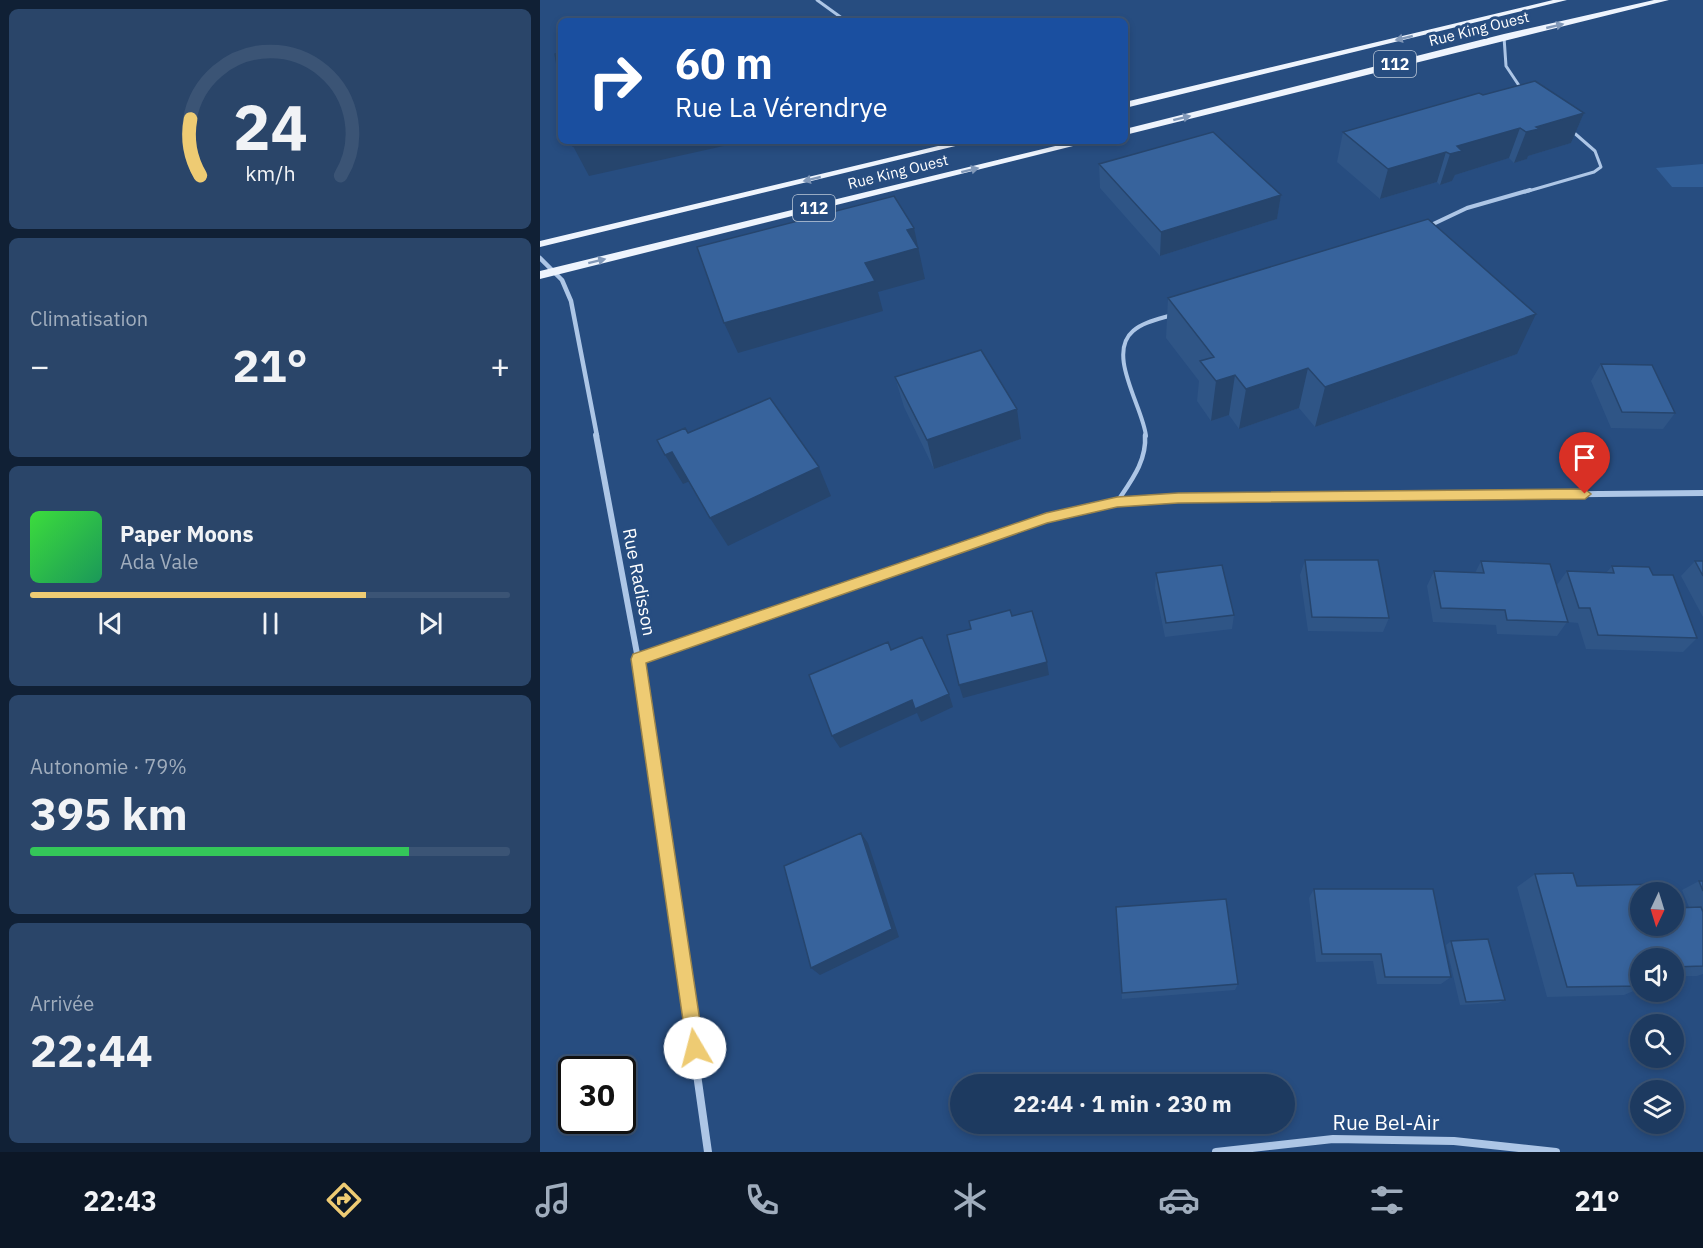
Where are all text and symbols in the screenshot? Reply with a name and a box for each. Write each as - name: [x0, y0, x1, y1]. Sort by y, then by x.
- street label: Rue King Ouest: [1427, 7, 1531, 50]
- one-way arrow: [1545, 20, 1564, 30]
- one-way arrow: [1394, 34, 1413, 43]
- text: 60 m: [675, 36, 773, 91]
- icon: right: [576, 42, 654, 120]
- road number: 112: [1374, 51, 1416, 77]
- text: 24: [233, 86, 307, 167]
- text: Rue La Vérendrye: [675, 89, 888, 124]
- one-way arrow: [1173, 112, 1191, 122]
- street label: Rue King Ouest: [846, 150, 950, 193]
- text: km/h: [245, 159, 295, 187]
- one-way arrow: [961, 164, 979, 174]
- one-way arrow: [803, 175, 821, 185]
- road number: 112: [793, 195, 835, 221]
- one-way arrow: [588, 256, 606, 266]
- text: Climatisation: [30, 305, 148, 332]
- text: 21°: [232, 336, 308, 394]
- text: −: [30, 344, 50, 387]
- text: +: [490, 344, 510, 387]
- pin: [1559, 432, 1610, 494]
- icon: arrive: [1568, 441, 1601, 474]
- text: Paper Moons: [120, 519, 253, 548]
- street label: Rue Radisson: [618, 526, 661, 638]
- text: Ada Vale: [120, 548, 199, 575]
- icon: previous: [94, 607, 127, 640]
- icon: pause: [254, 607, 287, 640]
- icon: next: [414, 607, 447, 640]
- text: Autonomie · 79%: [30, 753, 187, 780]
- text: 395 km: [30, 784, 188, 842]
- north arrow: [1630, 882, 1684, 936]
- map controls: [1630, 882, 1684, 1134]
- button: sound: [1630, 948, 1684, 1002]
- text: Arrivée: [30, 990, 94, 1017]
- button: search: [1630, 1014, 1684, 1068]
- position arrow: [663, 1016, 727, 1080]
- text: 22:44: [30, 1021, 153, 1079]
- speed limit sign: 30: [558, 1056, 636, 1134]
- button: layers: [1630, 1080, 1684, 1134]
- text: 22:44 · 1 min · 230 m: [1013, 1089, 1232, 1118]
- street label: Rue Bel-Air: [1333, 1108, 1440, 1136]
- icon: directions: [323, 1179, 365, 1221]
- icon: music: [532, 1179, 574, 1221]
- icon: phone: [741, 1179, 783, 1221]
- icon: climate: [949, 1179, 991, 1221]
- icon: car: [1158, 1179, 1200, 1221]
- icon: filters: [1366, 1179, 1408, 1221]
- text: 22:43: [83, 1183, 157, 1218]
- text: 21°: [1575, 1183, 1620, 1218]

